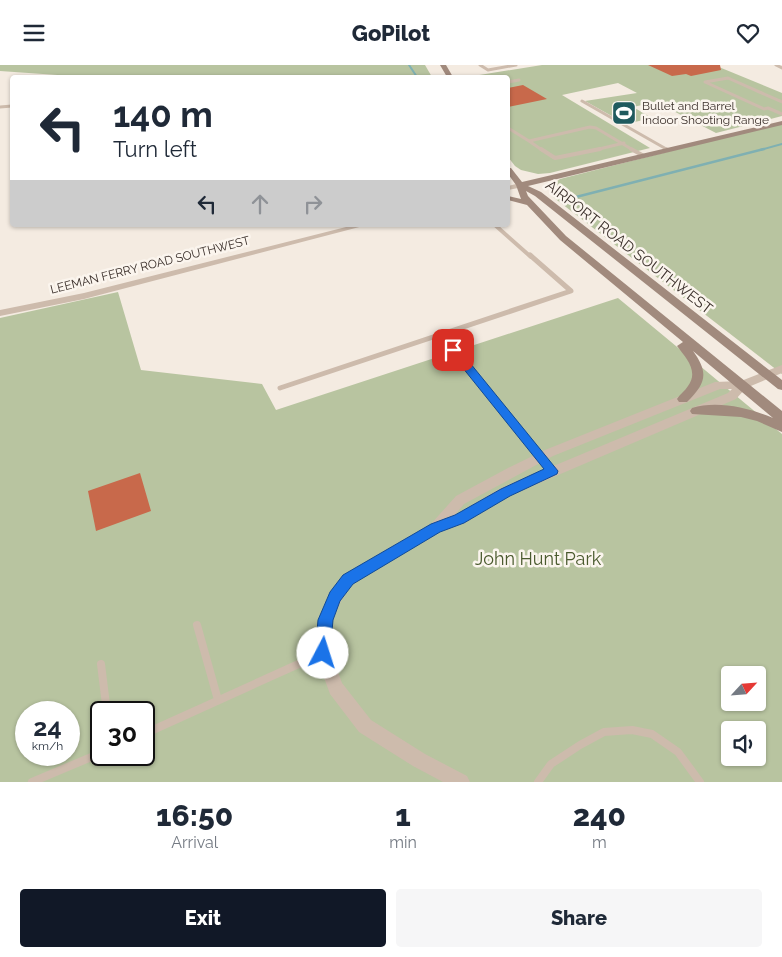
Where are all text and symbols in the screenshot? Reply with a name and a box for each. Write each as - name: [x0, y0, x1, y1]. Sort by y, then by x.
- icon: menu: [20, 19, 48, 47]
- icon: heart: [734, 19, 762, 47]
- text: GoPilot: [352, 20, 430, 46]
- text: 140 m: [113, 94, 213, 135]
- icon: left: [30, 95, 95, 160]
- place label: Bullet and Barrel Indoor Shooting Range: [642, 99, 769, 127]
- sports icon: Bullet and Barrel Indoor Shooting Range: [611, 100, 637, 126]
- text: Turn left: [113, 136, 197, 162]
- street label: AIRPORT ROAD SOUTHWEST: [542, 176, 716, 318]
- icon: left: [193, 190, 221, 218]
- icon: ahead: [246, 190, 274, 218]
- icon: right: [299, 190, 327, 218]
- street label: LEEMAN FERRY ROAD SOUTHWEST: [49, 233, 252, 297]
- pin: [432, 329, 474, 371]
- icon: arrive: [439, 336, 467, 364]
- park label: John Hunt Park: [475, 548, 602, 569]
- position arrow: [296, 626, 348, 678]
- north arrow: [721, 666, 766, 711]
- map controls: [721, 666, 766, 766]
- speed limit sign: 30: [90, 701, 155, 766]
- text: 24: [33, 712, 62, 742]
- button: sound: [721, 721, 766, 766]
- text: km/h: [32, 739, 63, 753]
- text: 16:50: [156, 798, 233, 833]
- text: 1: [395, 798, 411, 833]
- text: 240: [573, 798, 626, 833]
- text: Arrival: [171, 833, 218, 852]
- text: min: [389, 833, 417, 852]
- text: m: [592, 833, 607, 852]
- button: Exit: [20, 889, 386, 947]
- button: Share: [396, 889, 762, 947]

